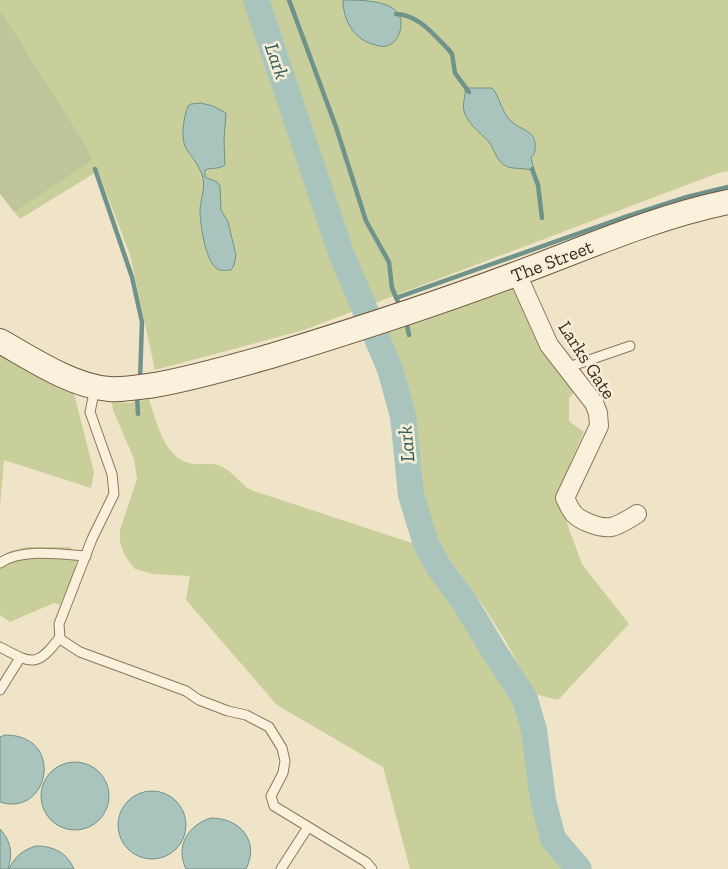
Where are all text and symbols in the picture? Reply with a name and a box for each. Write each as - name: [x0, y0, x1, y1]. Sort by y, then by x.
- water label: Lark: [260, 40, 294, 82]
- street label: The Street: [508, 235, 596, 287]
- street label: Larks Gate: [553, 317, 621, 403]
- water label: Lark: [392, 425, 420, 463]

